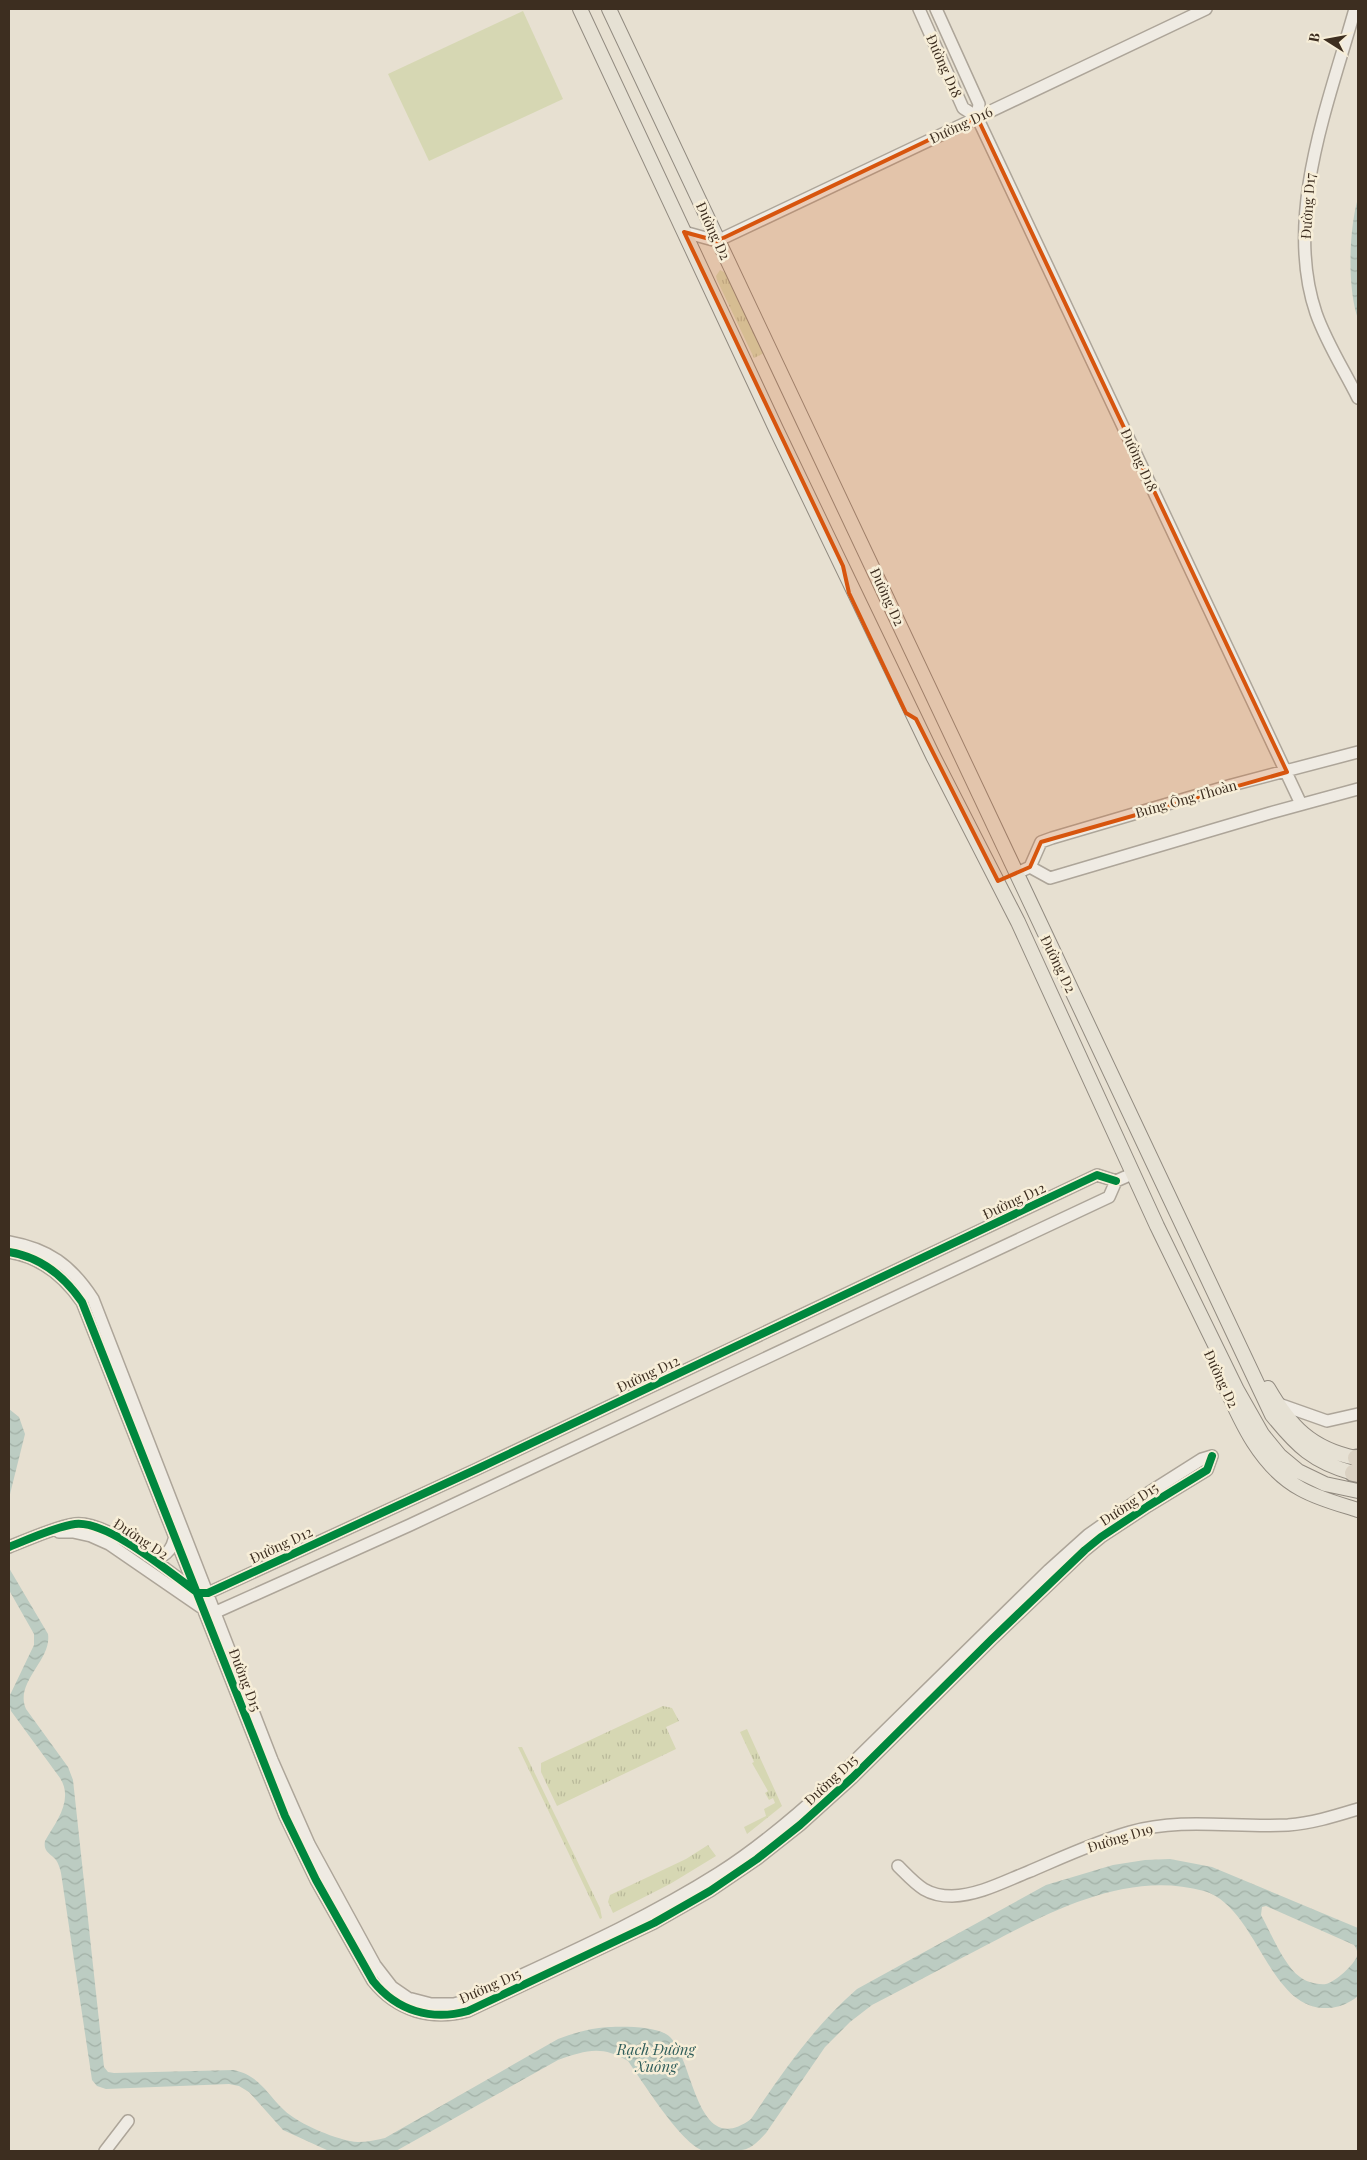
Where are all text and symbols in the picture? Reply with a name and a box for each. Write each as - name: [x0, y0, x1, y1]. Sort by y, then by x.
- north arrow: [1302, 15, 1352, 65]
- street label: Đường D18: [922, 31, 967, 101]
- text: B: [1304, 31, 1324, 44]
- street label: Đường D16: [926, 102, 995, 147]
- street label: Đường D17: [1296, 172, 1319, 240]
- street label: Đường D2: [692, 199, 735, 263]
- street label: Đường D18: [1117, 425, 1162, 494]
- street label: Đường D2: [866, 565, 909, 629]
- street label: Bưng Ông Thoàn: [1133, 775, 1240, 822]
- street label: Đường D2: [1036, 932, 1081, 996]
- street label: Đường D12: [979, 1178, 1048, 1223]
- street label: Đường D2: [1200, 1347, 1243, 1411]
- street label: Đường D12: [613, 1351, 682, 1396]
- street label: Đường D15: [1096, 1478, 1162, 1530]
- street label: Đường D2: [110, 1514, 173, 1564]
- street label: Đường D12: [246, 1522, 315, 1567]
- street label: Đường D15: [225, 1646, 266, 1714]
- street label: Đường D15: [800, 1750, 861, 1809]
- street label: Đường D19: [1085, 1819, 1155, 1856]
- street label: Đường D15: [456, 1963, 524, 2008]
- water label: Rạch Đường Xuống: [616, 2039, 696, 2076]

